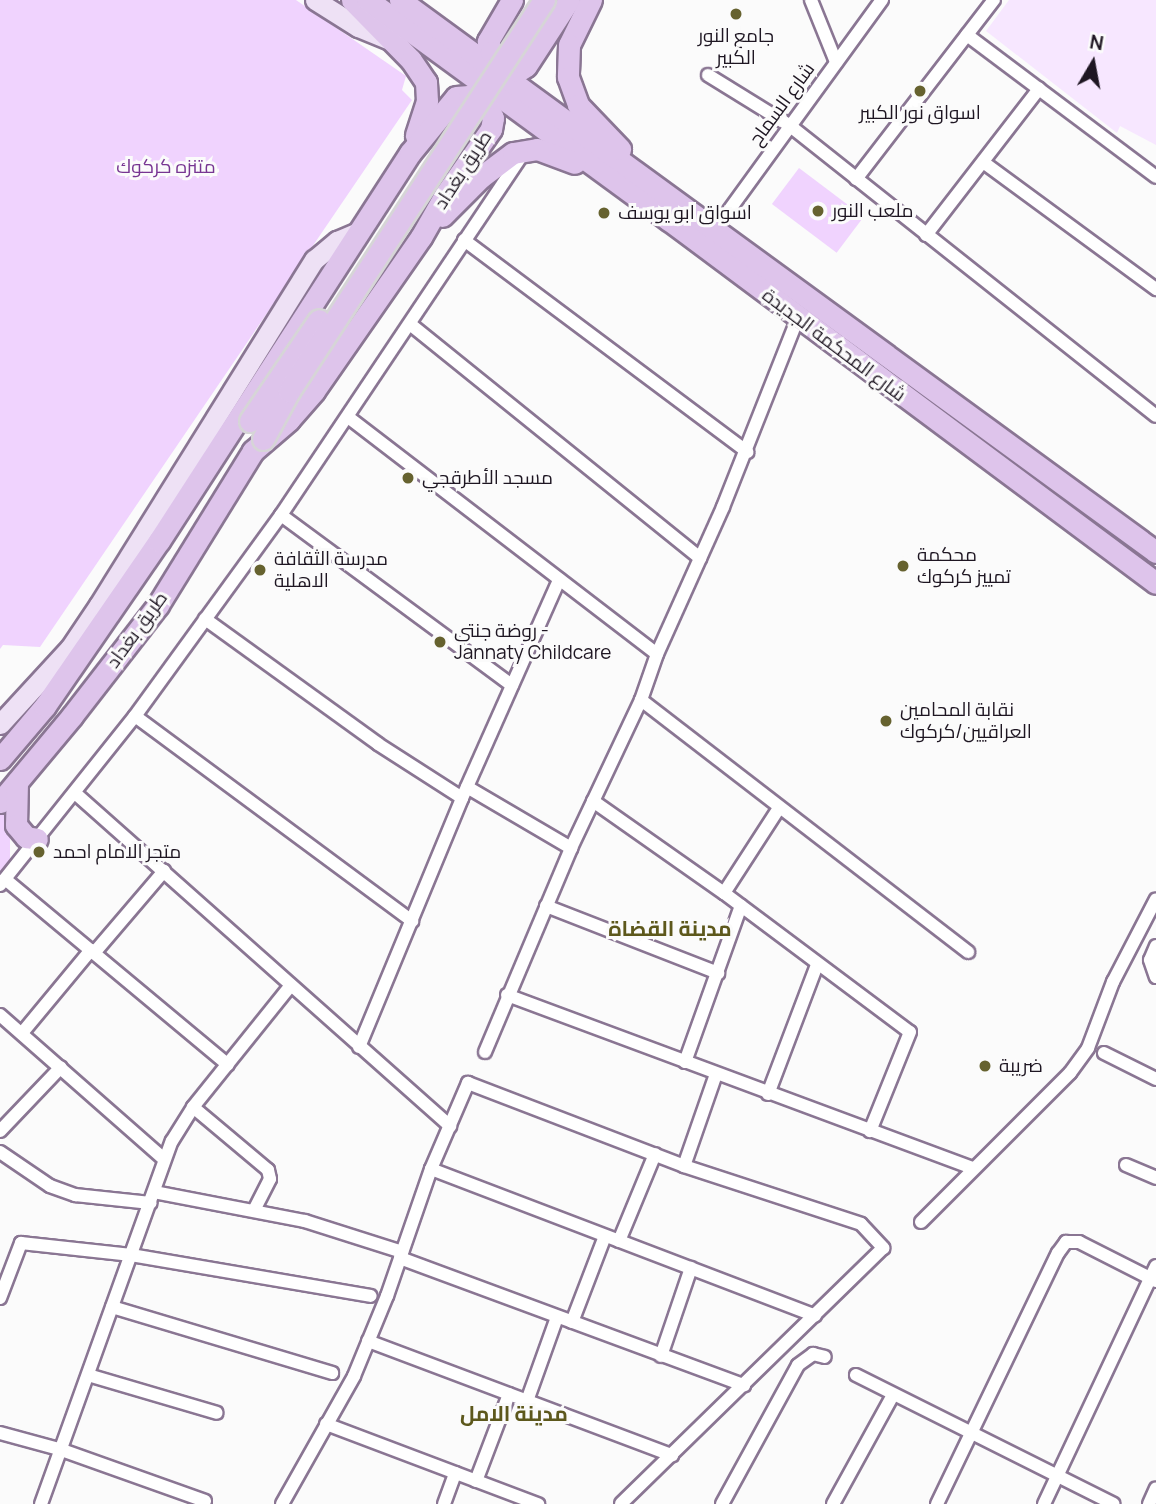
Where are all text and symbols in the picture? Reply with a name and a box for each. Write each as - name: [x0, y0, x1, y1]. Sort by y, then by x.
- marker: جامع النور الكبير: [728, 6, 744, 22]
- place label: جامع النور الكبير: [698, 25, 774, 69]
- north arrow: [1058, 28, 1128, 98]
- text: N: [1088, 28, 1106, 56]
- street label: شارع السماح: [744, 58, 820, 150]
- marker: اسواق نور الكبير: [912, 83, 928, 99]
- place label: اسواق نور الكبير: [859, 102, 981, 124]
- street label: طريق بغداد: [429, 127, 497, 213]
- park label: متنزه كركوك: [116, 156, 216, 178]
- place label: ملعب النور: [832, 200, 913, 222]
- place label: اسواق ابو يوسف: [618, 202, 752, 224]
- marker: ملعب النور: [810, 203, 826, 219]
- marker: اسواق ابو يوسف: [596, 205, 612, 221]
- street label: شارع المحكمة الجديدة: [758, 284, 910, 406]
- place label: مسجد الأطرقجي: [422, 467, 553, 489]
- marker: مسجد الأطرقجي: [400, 470, 416, 486]
- place label: محكمة تمييز كركوك: [917, 544, 1011, 588]
- place label: مدرسة الثقافة الاهلية: [274, 548, 388, 592]
- marker: محكمة تمييز كركوك: [895, 558, 911, 574]
- marker: مدرسة الثقافة الاهلية: [252, 562, 268, 578]
- street label: طريق بغداد: [102, 587, 172, 673]
- place label: روضة جنتي - Jannaty Childcare: [454, 620, 611, 664]
- marker: روضة جنتي - Jannaty Childcare: [432, 634, 448, 650]
- place label: نقابة المحامين العراقيين/كركوك: [900, 699, 1032, 743]
- marker: نقابة المحامين العراقيين/كركوك: [878, 713, 894, 729]
- place label: متجر الامام احمد: [53, 841, 181, 863]
- marker: متجر الامام احمد: [31, 844, 47, 860]
- district label: مدينة القضاة: [608, 915, 732, 941]
- place label: ضريبة: [999, 1055, 1043, 1077]
- marker: ضريبة: [977, 1058, 993, 1074]
- district label: مدينة الامل: [460, 1400, 568, 1426]

